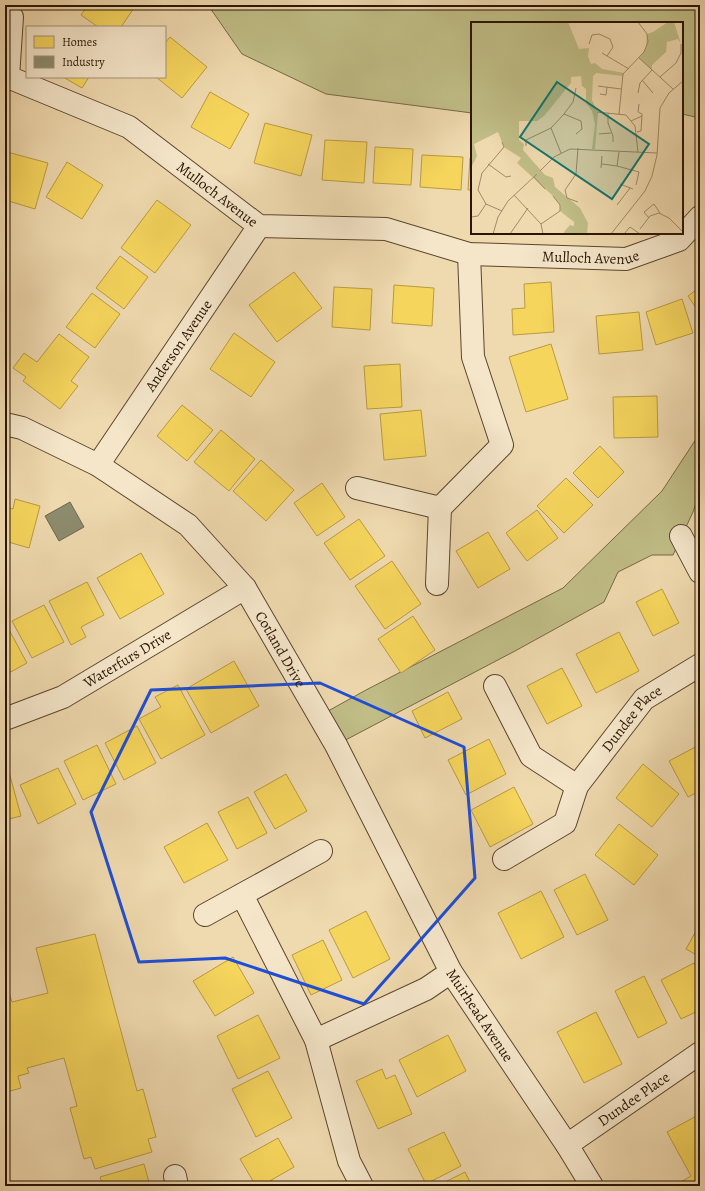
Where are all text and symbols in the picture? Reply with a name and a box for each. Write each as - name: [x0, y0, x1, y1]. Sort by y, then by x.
- inset map: [471, 22, 683, 234]
- legend: [26, 26, 166, 78]
- text: Homes: [62, 34, 97, 50]
- text: Industry: [62, 54, 105, 70]
- street label: Mulloch Avenue: [172, 157, 262, 232]
- street label: Mulloch Avenue: [542, 245, 642, 269]
- street label: Anderson Avenue: [140, 296, 217, 396]
- street label: Cotland Drive: [251, 607, 311, 691]
- street label: Waterfurs Drive: [79, 624, 175, 693]
- street label: Dundee Place: [597, 680, 666, 756]
- street label: Muirhead Avenue: [442, 965, 518, 1066]
- street label: Dundee Place: [594, 1067, 674, 1131]

